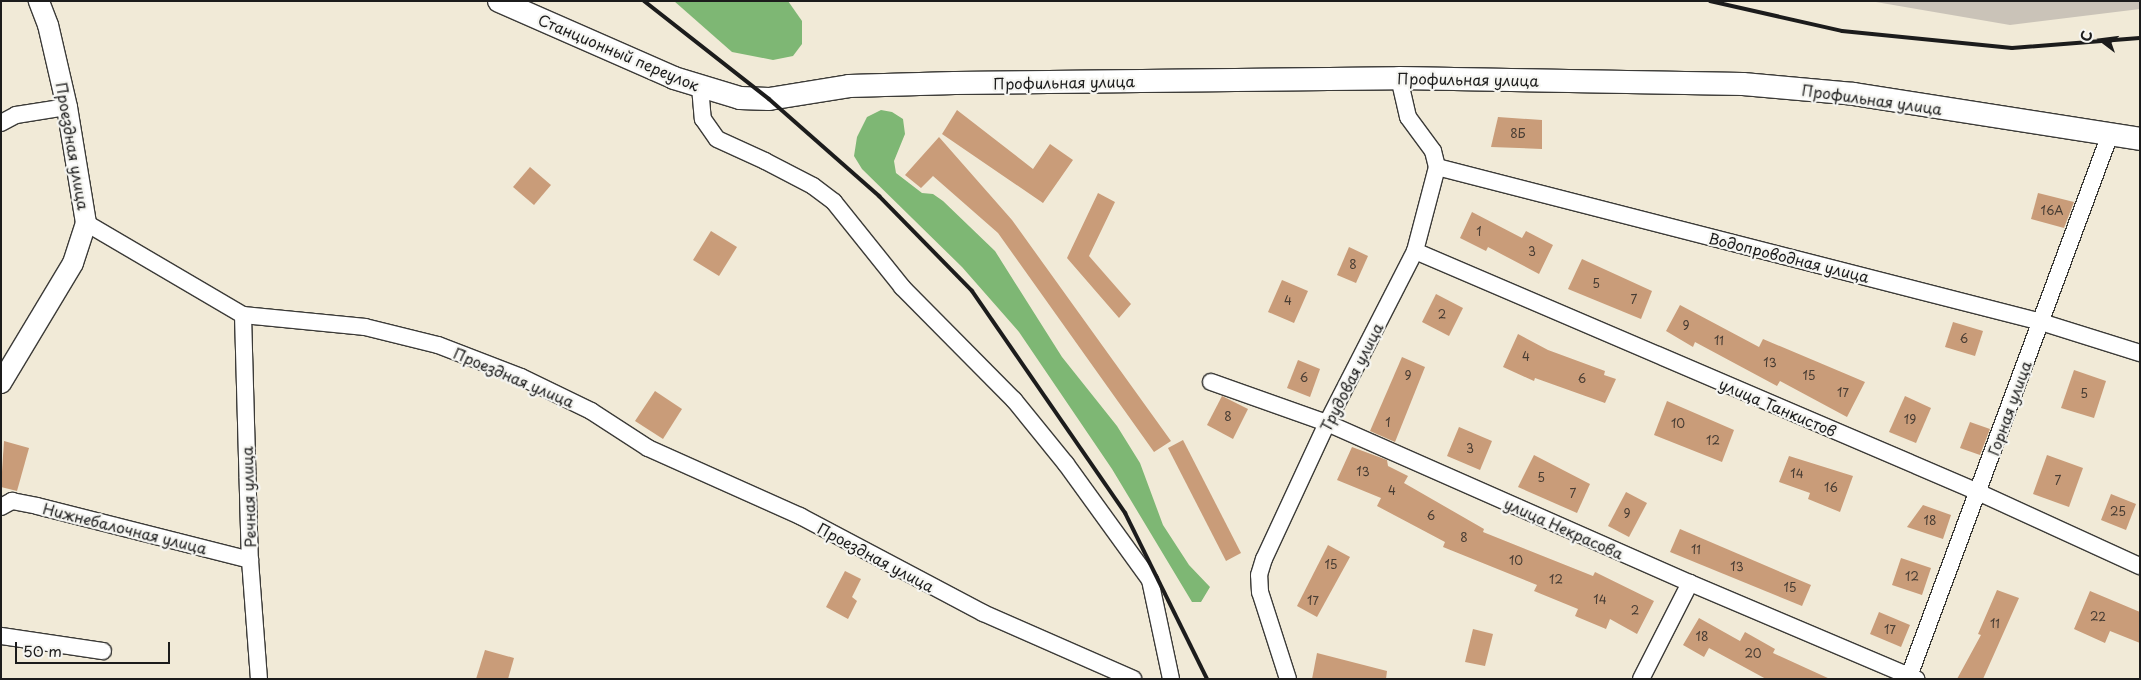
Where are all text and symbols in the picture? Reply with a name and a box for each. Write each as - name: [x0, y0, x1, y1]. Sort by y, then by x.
- street label: Станционный переулок: [536, 10, 702, 94]
- north arrow: [2076, 15, 2126, 65]
- text: С: [2075, 28, 2098, 44]
- street label: Профильная улица: [1397, 69, 1539, 89]
- street label: Профильная улица: [993, 72, 1135, 92]
- street label: Проездная улица: [53, 80, 93, 212]
- street label: Профильная улица: [1800, 80, 1944, 118]
- house number: 8Б: [1510, 127, 1526, 141]
- house number: 16А: [2041, 204, 2063, 218]
- house number: 1: [1476, 225, 1482, 239]
- street label: Водопроводная улица: [1706, 228, 1872, 286]
- house number: 3: [1528, 245, 1536, 259]
- house number: 8: [1349, 258, 1357, 272]
- house number: 5: [1592, 277, 1600, 291]
- house number: 7: [1631, 293, 1637, 307]
- house number: 4: [1284, 294, 1292, 308]
- house number: 2: [1438, 308, 1446, 322]
- house number: 9: [1682, 319, 1690, 333]
- street label: Трудовая улица: [1316, 320, 1386, 434]
- house number: 6: [1960, 332, 1968, 346]
- house number: 11: [1714, 334, 1724, 348]
- street label: Проездная улица: [451, 343, 577, 411]
- house number: 4: [1522, 350, 1530, 364]
- house number: 13: [1763, 356, 1777, 370]
- street label: Горная улица: [1983, 358, 2035, 458]
- house number: 9: [1404, 369, 1412, 383]
- house number: 15: [1802, 369, 1816, 383]
- house number: 6: [1300, 371, 1308, 385]
- house number: 6: [1578, 372, 1586, 386]
- street label: улица Танкистов: [1716, 374, 1840, 440]
- house number: 17: [1837, 386, 1849, 400]
- house number: 5: [2080, 387, 2088, 401]
- house number: 8: [1224, 410, 1232, 424]
- house number: 19: [1904, 413, 1916, 427]
- house number: 1: [1385, 416, 1391, 430]
- house number: 10: [1671, 417, 1685, 431]
- house number: 12: [1706, 434, 1720, 448]
- house number: 3: [1466, 442, 1474, 456]
- street label: Речная улица: [237, 446, 259, 548]
- house number: 13: [1356, 465, 1370, 479]
- house number: 14: [1790, 467, 1804, 481]
- house number: 5: [1537, 471, 1545, 485]
- house number: 7: [2055, 474, 2061, 488]
- house number: 16: [1824, 481, 1838, 495]
- house number: 4: [1388, 484, 1396, 498]
- house number: 7: [1570, 487, 1576, 501]
- street label: улица Некрасова: [1501, 494, 1627, 562]
- street label: Нижнебалочная улица: [41, 499, 209, 557]
- house number: 25: [2110, 505, 2126, 519]
- house number: 9: [1623, 507, 1631, 521]
- house number: 6: [1427, 509, 1435, 523]
- house number: 18: [1924, 514, 1936, 528]
- street label: Проездная улица: [814, 519, 938, 595]
- house number: 8: [1460, 531, 1468, 545]
- house number: 11: [1691, 543, 1701, 557]
- house number: 10: [1509, 554, 1523, 568]
- house number: 15: [1324, 558, 1338, 572]
- house number: 13: [1730, 560, 1744, 574]
- house number: 12: [1905, 570, 1919, 584]
- house number: 12: [1549, 573, 1563, 587]
- house number: 15: [1783, 581, 1797, 595]
- house number: 14: [1593, 593, 1607, 607]
- house number: 17: [1307, 594, 1319, 608]
- house number: 2: [1631, 604, 1639, 618]
- house number: 22: [2090, 610, 2106, 624]
- house number: 11: [1990, 617, 2000, 631]
- house number: 17: [1884, 623, 1896, 637]
- house number: 18: [1696, 630, 1708, 644]
- scale bar: [18, 632, 172, 664]
- text: 50 m: [23, 639, 62, 662]
- house number: 20: [1744, 647, 1762, 661]

